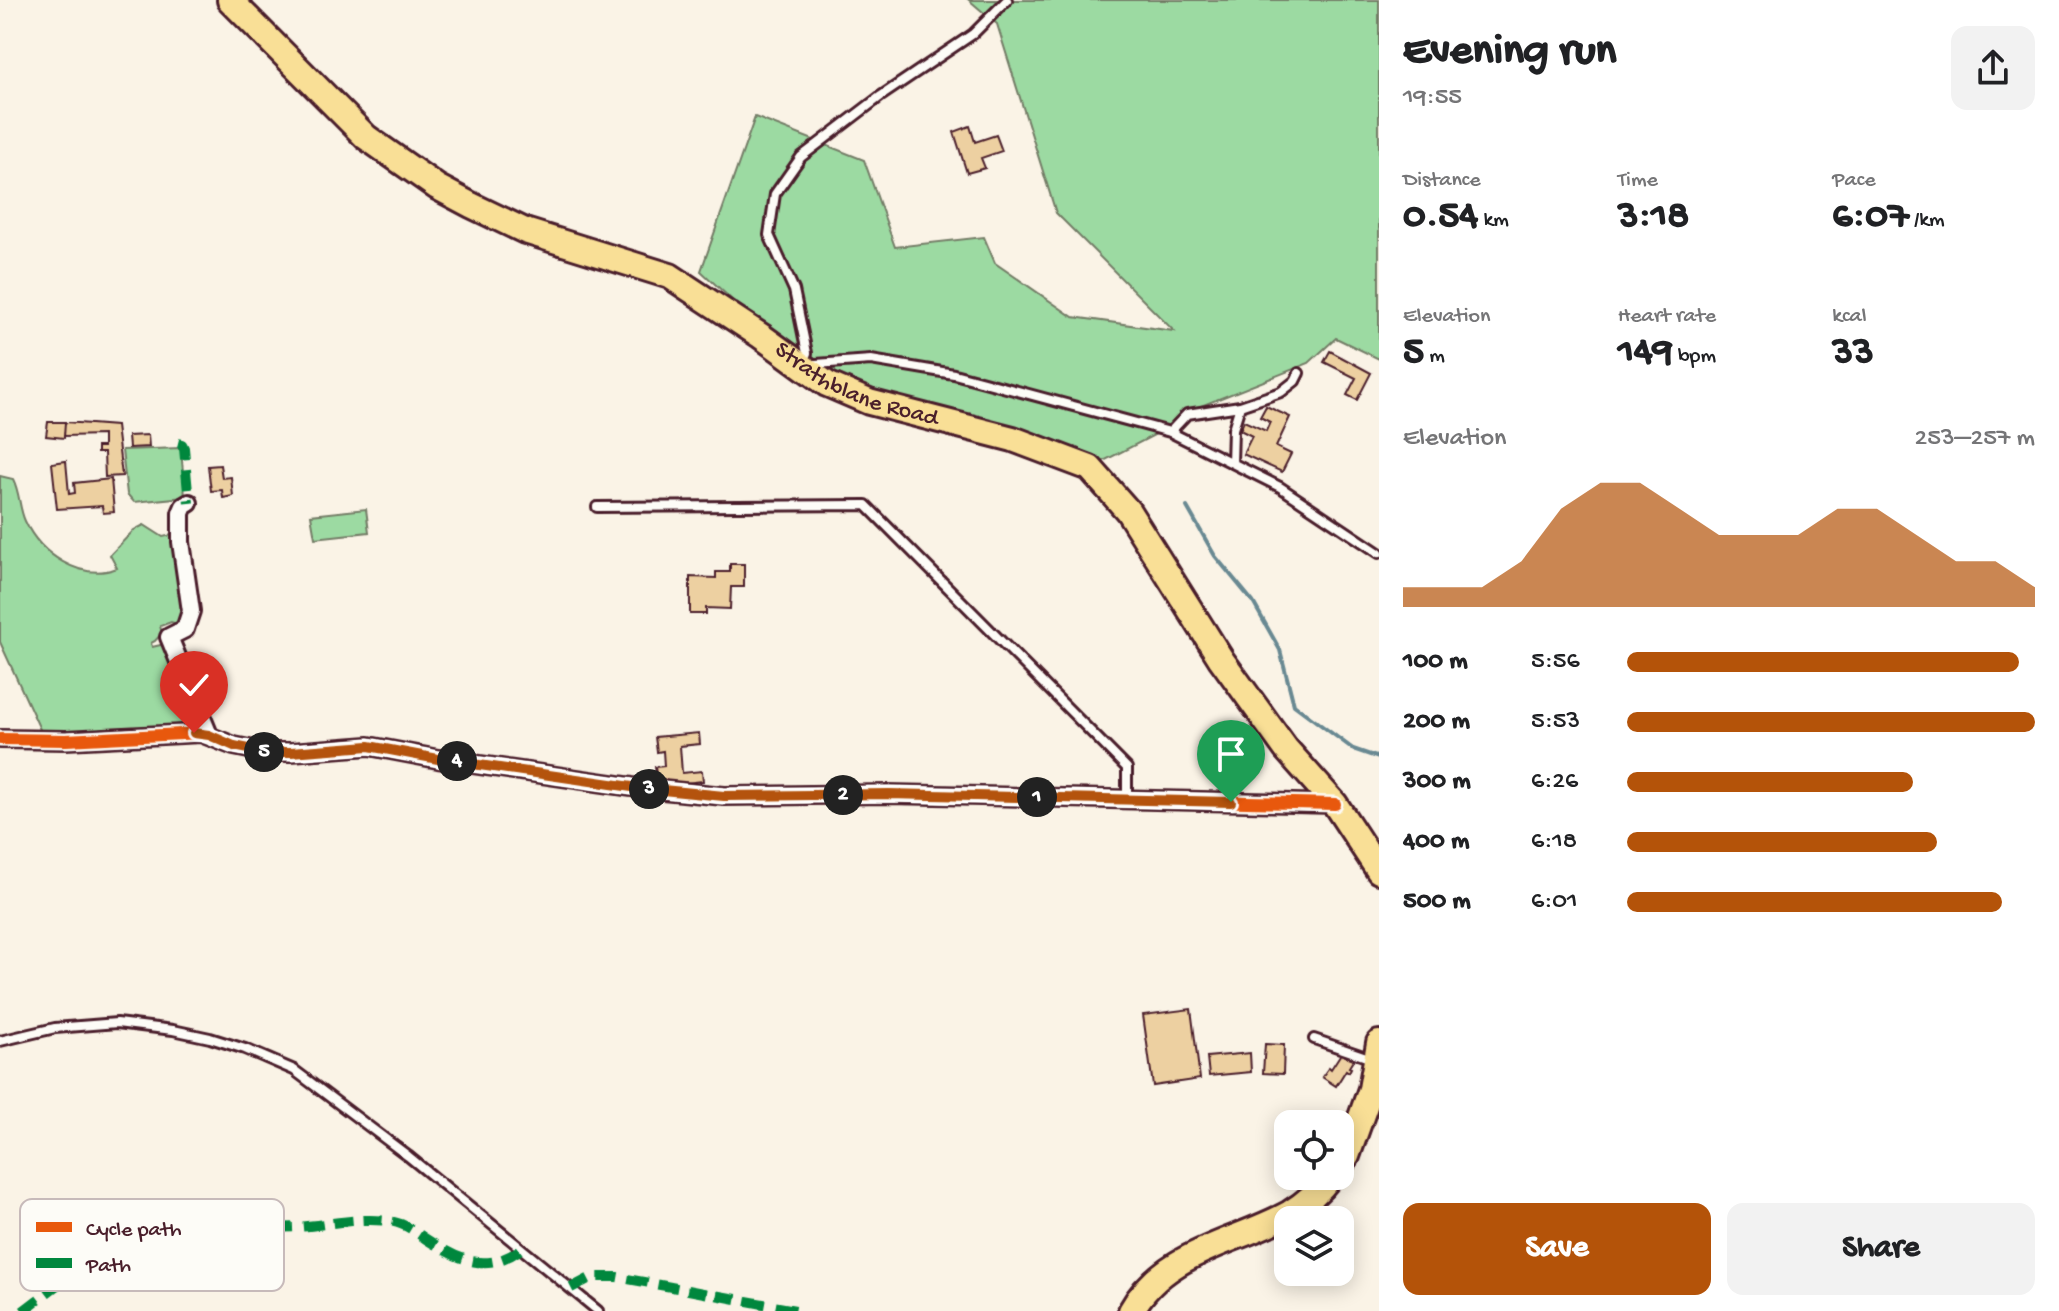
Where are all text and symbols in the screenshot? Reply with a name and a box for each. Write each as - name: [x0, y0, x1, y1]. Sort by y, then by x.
- button: share: [1951, 26, 2035, 110]
- text: Evening run: [1403, 27, 1616, 79]
- text: 19:55: [1403, 83, 1462, 114]
- text: Distance: [1403, 168, 1481, 194]
- text: Time: [1618, 168, 1658, 194]
- text: Pace: [1832, 168, 1876, 194]
- text: 0.54: [1403, 194, 1478, 241]
- text: 3:18: [1618, 194, 1689, 241]
- text: 6:07: [1832, 194, 1909, 241]
- text: km: [1478, 208, 1509, 234]
- text: /km: [1909, 208, 1945, 234]
- text: Elevation: [1403, 304, 1490, 330]
- text: Heart rate: [1618, 304, 1716, 330]
- text: kcal: [1832, 304, 1867, 330]
- text: 5: [1403, 330, 1424, 377]
- text: 149: [1618, 330, 1673, 377]
- text: 33: [1832, 330, 1874, 377]
- street label: Strathblane Road: [768, 336, 943, 434]
- text: m: [1424, 344, 1445, 370]
- text: bpm: [1673, 344, 1716, 370]
- text: Elevation: [1403, 424, 1506, 455]
- text: 253–257 m: [1915, 424, 2035, 455]
- text: 100 m: [1403, 647, 1468, 678]
- text: 5:56: [1531, 647, 1580, 678]
- pin: [160, 651, 228, 733]
- icon: check: [172, 663, 216, 707]
- text: 200 m: [1403, 707, 1470, 738]
- text: 5:53: [1531, 707, 1580, 738]
- pin: [1197, 720, 1265, 802]
- pin: 5: [244, 732, 284, 772]
- icon: arrive: [1209, 732, 1253, 776]
- text: 5: [258, 739, 270, 765]
- pin: 4: [437, 741, 477, 781]
- text: 4: [452, 748, 462, 774]
- text: 300 m: [1403, 767, 1471, 798]
- text: 6:26: [1531, 767, 1578, 798]
- pin: 3: [629, 769, 669, 809]
- pin: 2: [823, 775, 863, 815]
- text: 3: [643, 776, 655, 802]
- pin: 1: [1017, 777, 1057, 817]
- text: 2: [838, 782, 848, 808]
- text: 1: [1033, 784, 1041, 810]
- text: 400 m: [1403, 827, 1469, 858]
- text: 6:18: [1531, 827, 1577, 858]
- text: 500 m: [1403, 887, 1471, 918]
- text: 6:01: [1531, 887, 1578, 918]
- map controls: [1274, 1110, 1354, 1286]
- button: locate: [1274, 1110, 1354, 1190]
- legend: [20, 1199, 284, 1291]
- button: Save: [1403, 1203, 1711, 1295]
- button: Share: [1727, 1203, 2035, 1295]
- button: layers: [1274, 1206, 1354, 1286]
- text: Cycle path: [86, 1218, 182, 1244]
- text: Path: [85, 1254, 131, 1280]

